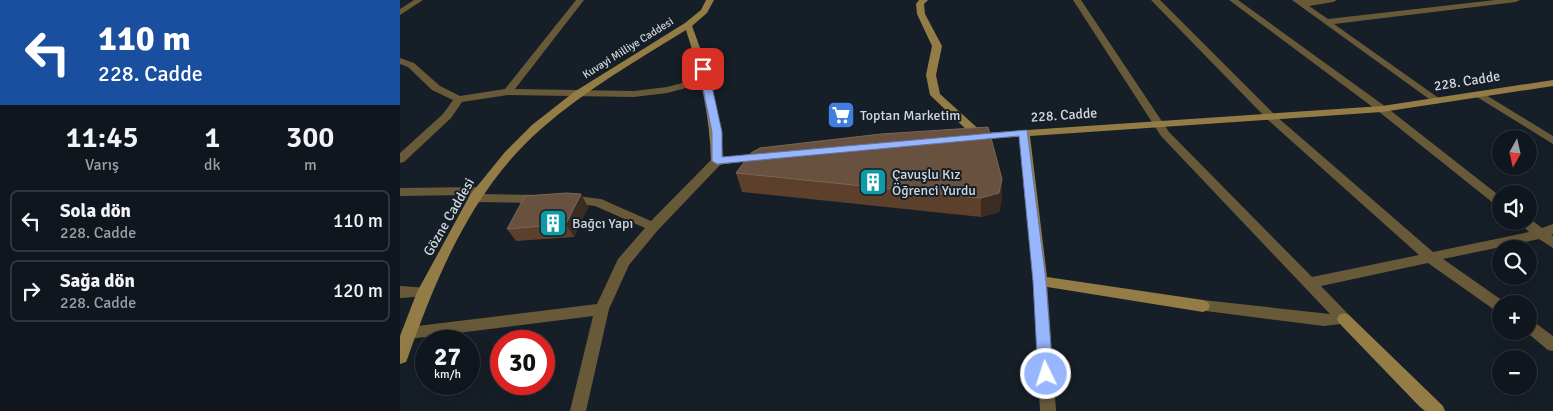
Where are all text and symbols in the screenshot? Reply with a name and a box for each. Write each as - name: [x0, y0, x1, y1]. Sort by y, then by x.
- street label: Kuvayi Milliye Caddesi: [580, 15, 676, 81]
- text: 110 m: [98, 17, 191, 60]
- icon: left: [15, 20, 80, 85]
- pin: [682, 48, 724, 90]
- icon: arrive: [689, 55, 717, 83]
- text: 228. Cadde: [98, 60, 203, 87]
- street label: 228. Cadde: [1433, 67, 1501, 95]
- supermarket icon: Toptan Marketim: [826, 100, 856, 130]
- street label: 228. Cadde: [1030, 104, 1098, 126]
- place label: Toptan Marketim: [860, 107, 960, 124]
- text: 11:45: [65, 119, 139, 156]
- text: 1: [204, 119, 220, 156]
- text: 300: [286, 119, 335, 156]
- north arrow: [1492, 130, 1538, 175]
- map controls: [1492, 130, 1537, 395]
- text: Varış: [85, 155, 119, 175]
- text: dk: [204, 155, 221, 175]
- text: m: [304, 155, 317, 175]
- place label: Çavuşlu Kız Öğrenci Yurdu: [892, 166, 976, 199]
- building icon: Çavuşlu Kız Öğrenci Yurdu: [858, 167, 888, 197]
- street label: Gözne Caddesi: [420, 175, 478, 259]
- button: sound: [1492, 185, 1537, 230]
- text: Sola dön: [60, 199, 131, 223]
- icon: left: [17, 207, 45, 235]
- building icon: Bağcı Yapı: [538, 208, 568, 238]
- text: 110 m: [333, 209, 383, 233]
- place label: Bağcı Yapı: [572, 215, 633, 232]
- text: 228. Cadde: [60, 223, 136, 243]
- button: search: [1492, 240, 1537, 285]
- text: Sağa dön: [60, 269, 135, 293]
- icon: right: [17, 277, 45, 305]
- text: 120 m: [333, 279, 383, 303]
- text: 228. Cadde: [60, 293, 136, 313]
- button: +: [1492, 295, 1537, 340]
- speed limit sign: 30: [490, 330, 555, 395]
- text: 27: [434, 341, 461, 372]
- position arrow: [1019, 347, 1071, 399]
- button: −: [1492, 350, 1537, 395]
- text: km/h: [434, 367, 461, 382]

